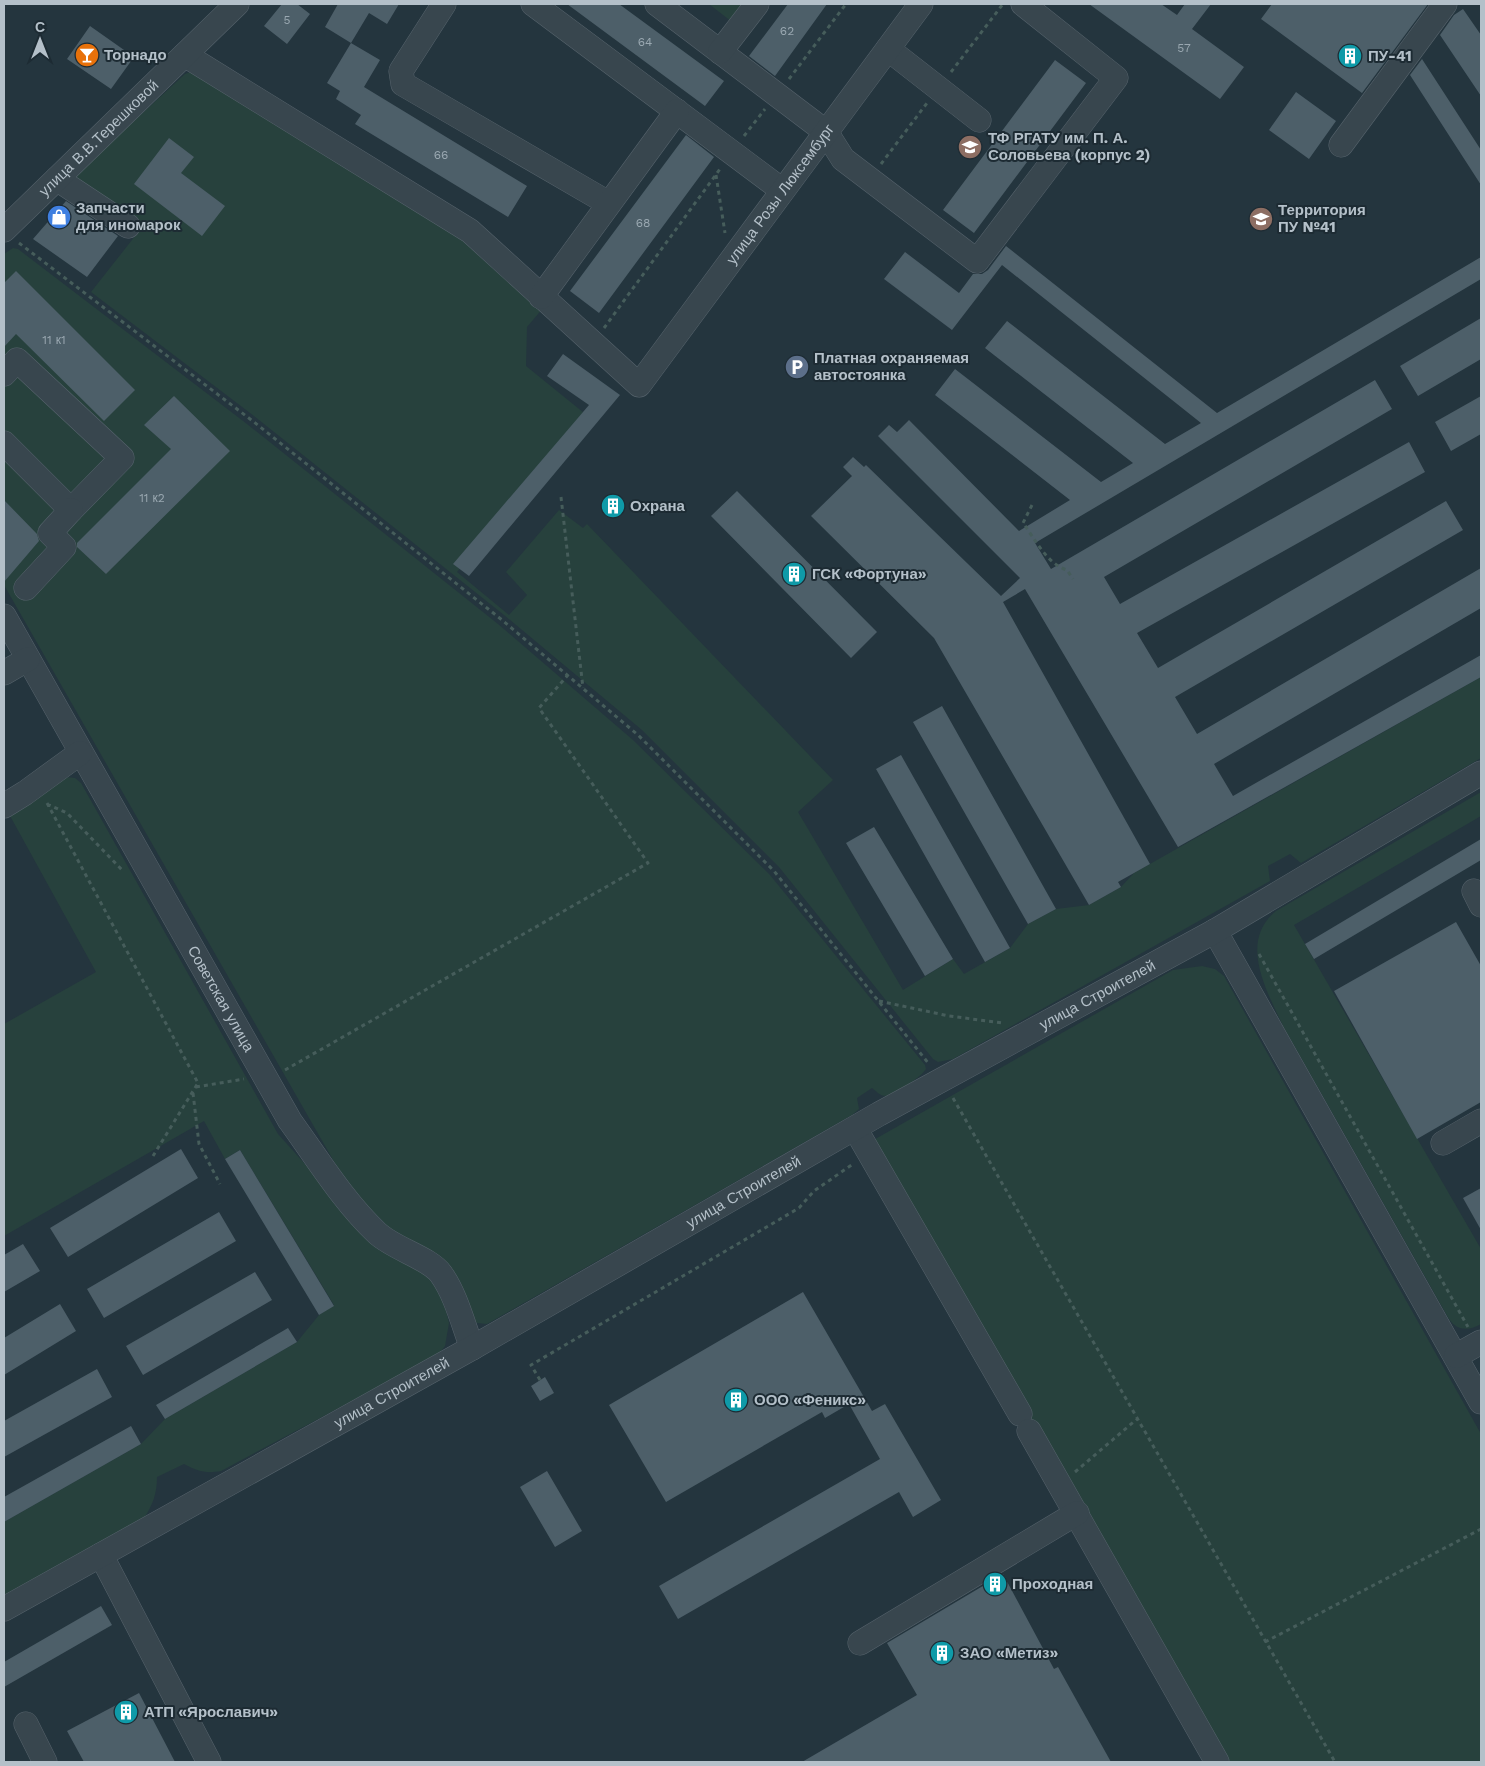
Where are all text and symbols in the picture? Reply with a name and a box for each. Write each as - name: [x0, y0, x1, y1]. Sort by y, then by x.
- house number: 5: [284, 13, 291, 27]
- north arrow: [15, 15, 65, 65]
- text: С: [35, 19, 45, 35]
- house number: 62: [780, 24, 794, 38]
- house number: 64: [638, 35, 652, 49]
- house number: 57: [1177, 41, 1191, 55]
- bar icon: Торнадо: [74, 42, 100, 68]
- building icon: ПУ-41: [1337, 43, 1363, 69]
- place label: Торнадо: [104, 46, 167, 64]
- place label: ПУ-41: [1368, 47, 1412, 65]
- street label: улица В.В.Терешковой: [35, 76, 162, 200]
- street label: улица Розы Люксембург: [722, 120, 838, 268]
- place label: ТФ РГАТУ им. П. А. Соловьева (корпус 2): [988, 129, 1150, 164]
- school or university icon: ТФ РГАТУ им. П. А. Соловьева (корпус 2): [957, 134, 983, 160]
- house number: 66: [434, 148, 448, 162]
- place label: Запчасти для иномарок: [76, 199, 181, 234]
- place label: Территория ПУ №41: [1278, 201, 1366, 236]
- shop icon: Запчасти для иномарок: [46, 204, 72, 230]
- school or university icon: Территория ПУ №41: [1248, 206, 1274, 232]
- house number: 68: [636, 216, 650, 230]
- house number: 11 к1: [42, 333, 66, 347]
- place label: Платная охраняемая автостоянка: [814, 349, 969, 384]
- parking icon: Платная охраняемая автостоянка: [784, 354, 810, 380]
- house number: 11 к2: [139, 491, 165, 505]
- building icon: Охрана: [600, 493, 626, 519]
- place label: Охрана: [630, 497, 686, 515]
- building icon: ГСК «Фортуна»: [781, 561, 807, 587]
- place label: ГСК «Фортуна»: [812, 565, 927, 583]
- street label: Советская улица: [184, 943, 258, 1056]
- street label: улица Строителей: [1036, 956, 1158, 1034]
- street label: улица Строителей: [683, 1152, 804, 1232]
- street label: улица Строителей: [331, 1353, 453, 1432]
- building icon: ООО «Феникс»: [723, 1387, 749, 1413]
- place label: ООО «Феникс»: [754, 1391, 866, 1409]
- building icon: Проходная: [982, 1571, 1008, 1597]
- place label: Проходная: [1012, 1575, 1093, 1593]
- building icon: ЗАО «Метиз»: [929, 1640, 955, 1666]
- place label: ЗАО «Метиз»: [960, 1644, 1058, 1662]
- building icon: АТП «Ярославич»: [113, 1699, 139, 1725]
- place label: АТП «Ярославич»: [144, 1703, 278, 1721]

